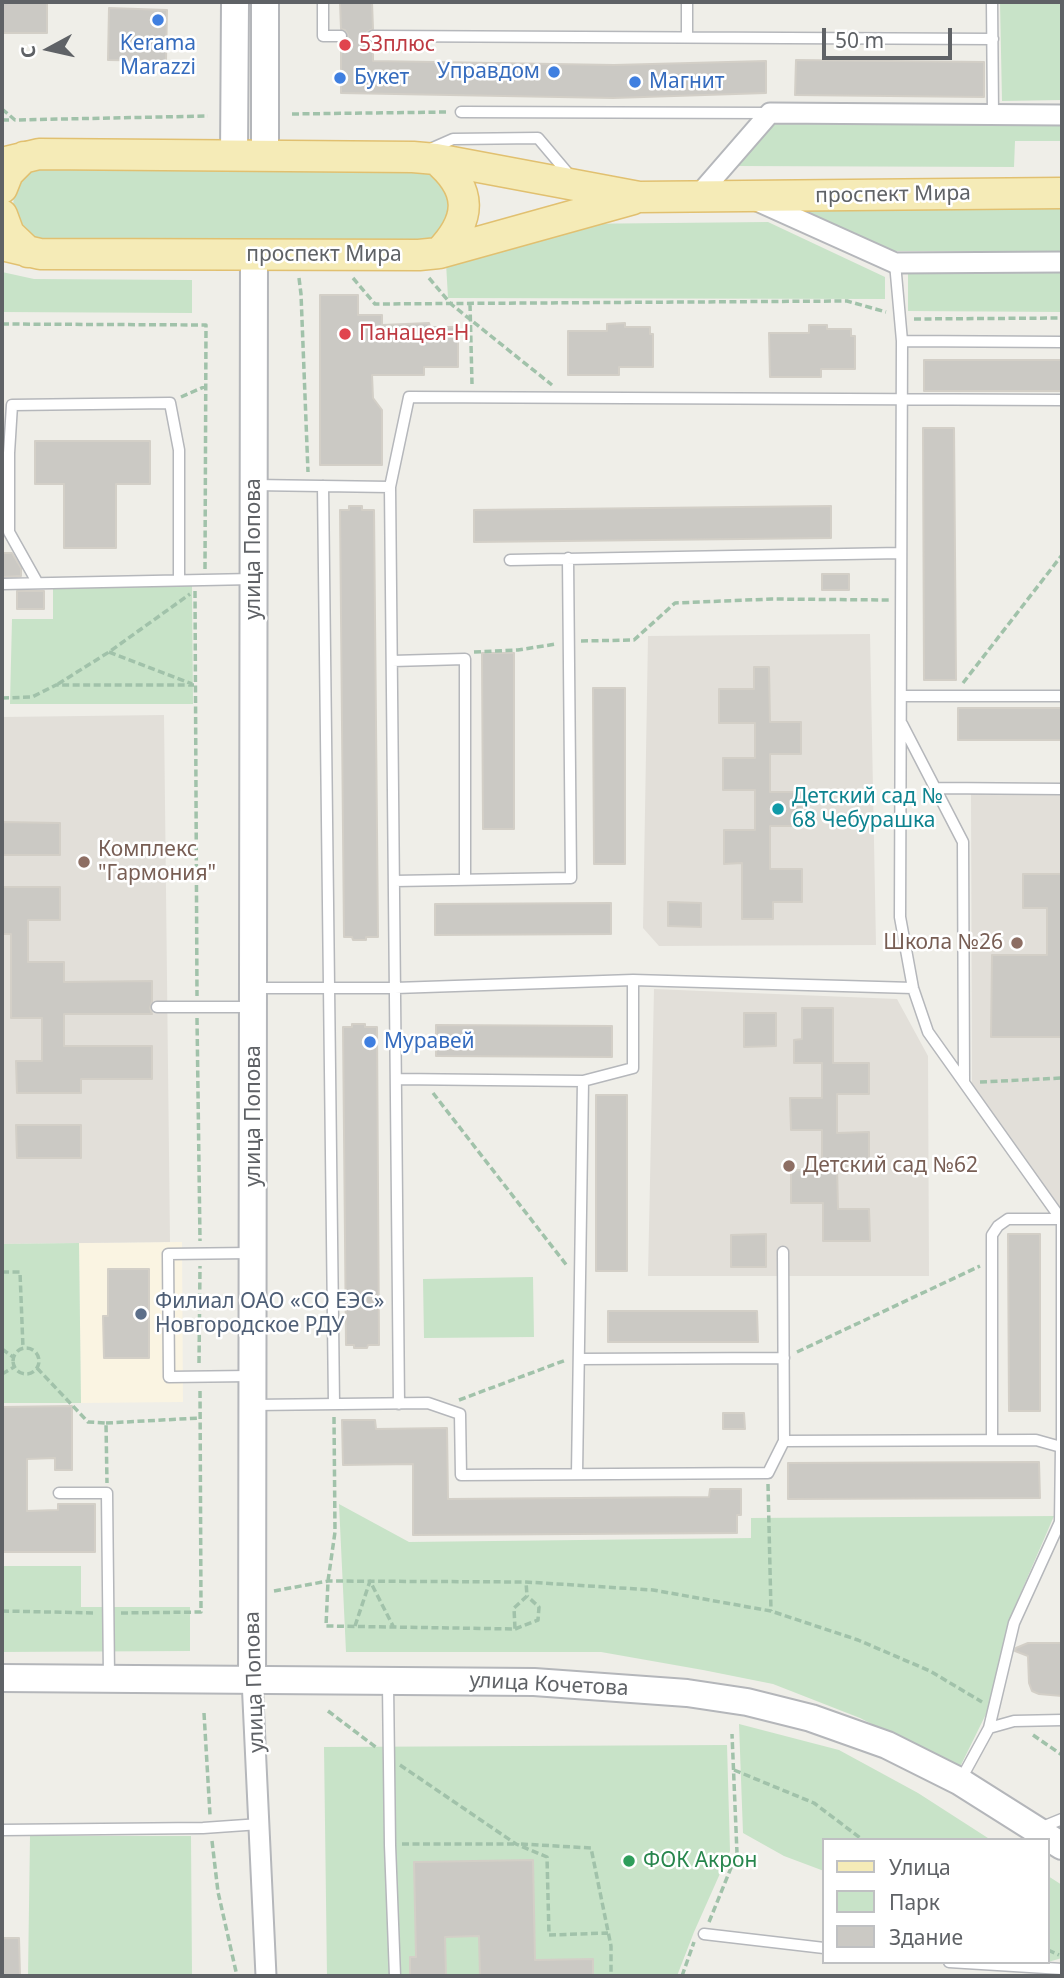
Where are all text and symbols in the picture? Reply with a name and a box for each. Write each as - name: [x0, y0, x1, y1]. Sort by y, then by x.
- marker: Kerama Marazzi: [150, 12, 166, 28]
- north arrow: [14, 14, 84, 84]
- scale bar: [826, 14, 956, 58]
- text: 50 m: [835, 26, 884, 54]
- place label: Kerama Marazzi: [120, 31, 196, 81]
- place label: 53плюс: [359, 32, 435, 58]
- marker: 53плюс: [337, 37, 353, 53]
- text: С: [14, 44, 42, 60]
- place label: Управдом: [437, 59, 540, 85]
- marker: Управдом: [546, 64, 562, 80]
- place label: Букет: [354, 65, 409, 91]
- place label: Магнит: [649, 69, 725, 95]
- marker: Букет: [332, 70, 348, 86]
- marker: Магнит: [627, 74, 643, 90]
- street label: проспект Мира: [815, 181, 971, 209]
- street label: проспект Мира: [246, 242, 402, 268]
- place label: Панацея-Н: [359, 321, 469, 347]
- marker: Панацея-Н: [337, 326, 353, 342]
- street label: улица Попова: [241, 478, 267, 620]
- place label: Детский сад № 68 Чебурашка: [792, 784, 943, 834]
- marker: Детский сад № 68 Чебурашка: [770, 801, 786, 817]
- place label: Комплекс "Гармония": [98, 837, 216, 887]
- marker: Комплекс "Гармония": [76, 854, 92, 870]
- place label: Школа №26: [883, 930, 1003, 956]
- marker: Школа №26: [1009, 935, 1025, 951]
- place label: Муравей: [384, 1029, 475, 1055]
- marker: Муравей: [362, 1034, 378, 1050]
- street label: улица Попова: [241, 1045, 267, 1187]
- place label: Детский сад №62: [803, 1153, 978, 1179]
- marker: Детский сад №62: [781, 1158, 797, 1174]
- place label: Филиал ОАО «СО ЕЭС» Новгородское РДУ: [155, 1289, 385, 1339]
- marker: Филиал ОАО «СО ЕЭС» Новгородское РДУ: [133, 1306, 149, 1322]
- street label: улица Попова: [240, 1611, 270, 1753]
- street label: улица Кочетова: [469, 1668, 629, 1702]
- legend: [822, 1838, 1050, 1964]
- place label: ФОК Акрон: [643, 1848, 757, 1874]
- marker: ФОК Акрон: [621, 1853, 637, 1869]
- text: Улица: [889, 1853, 951, 1881]
- text: Парк: [889, 1888, 940, 1916]
- text: Здание: [889, 1923, 963, 1951]

